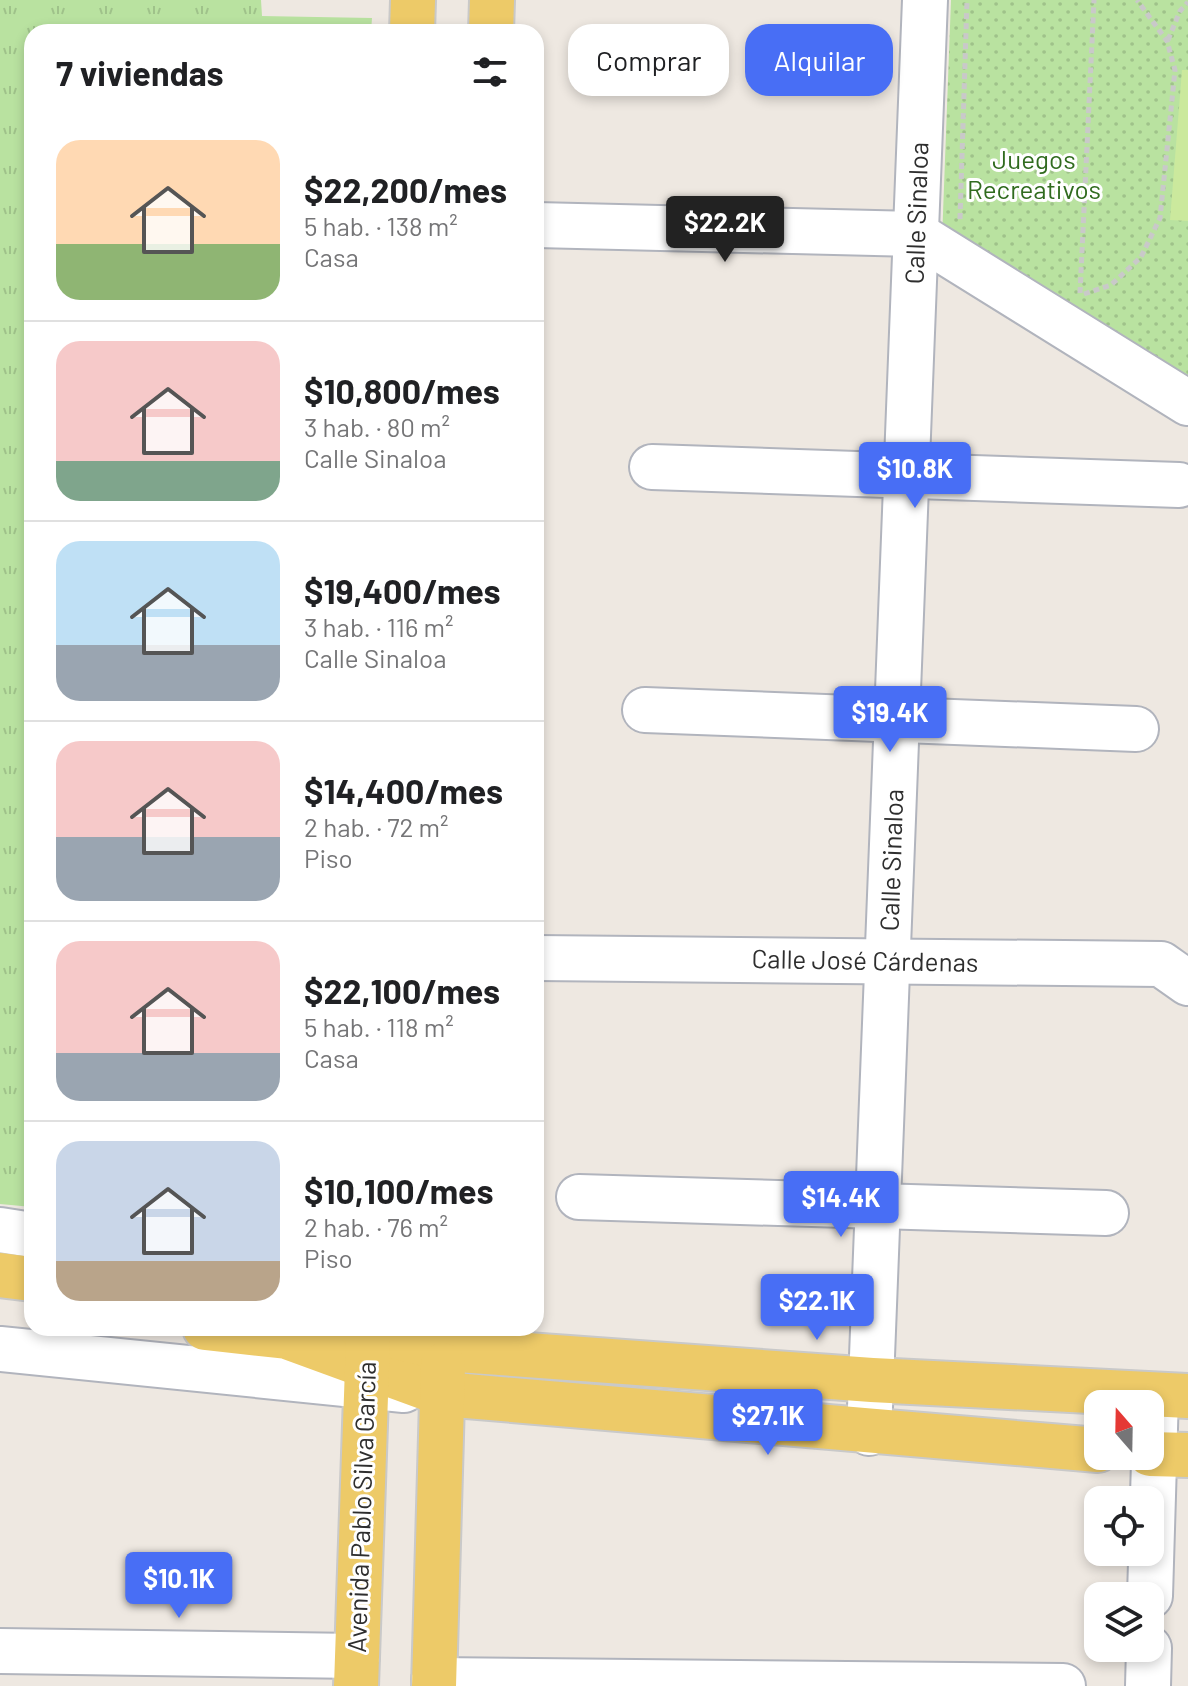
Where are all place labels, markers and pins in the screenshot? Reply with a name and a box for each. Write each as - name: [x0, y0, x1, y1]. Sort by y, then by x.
- pin: $22.2K: [660, 196, 790, 264]
- pin: $10.8K: [850, 442, 980, 510]
- pin: $19.4K: [825, 686, 955, 754]
- pin: $14.4K: [776, 1171, 906, 1239]
- pin: $22.1K: [752, 1274, 882, 1342]
- pin: $27.1K: [703, 1389, 833, 1457]
- pin: $10.1K: [114, 1552, 244, 1620]

